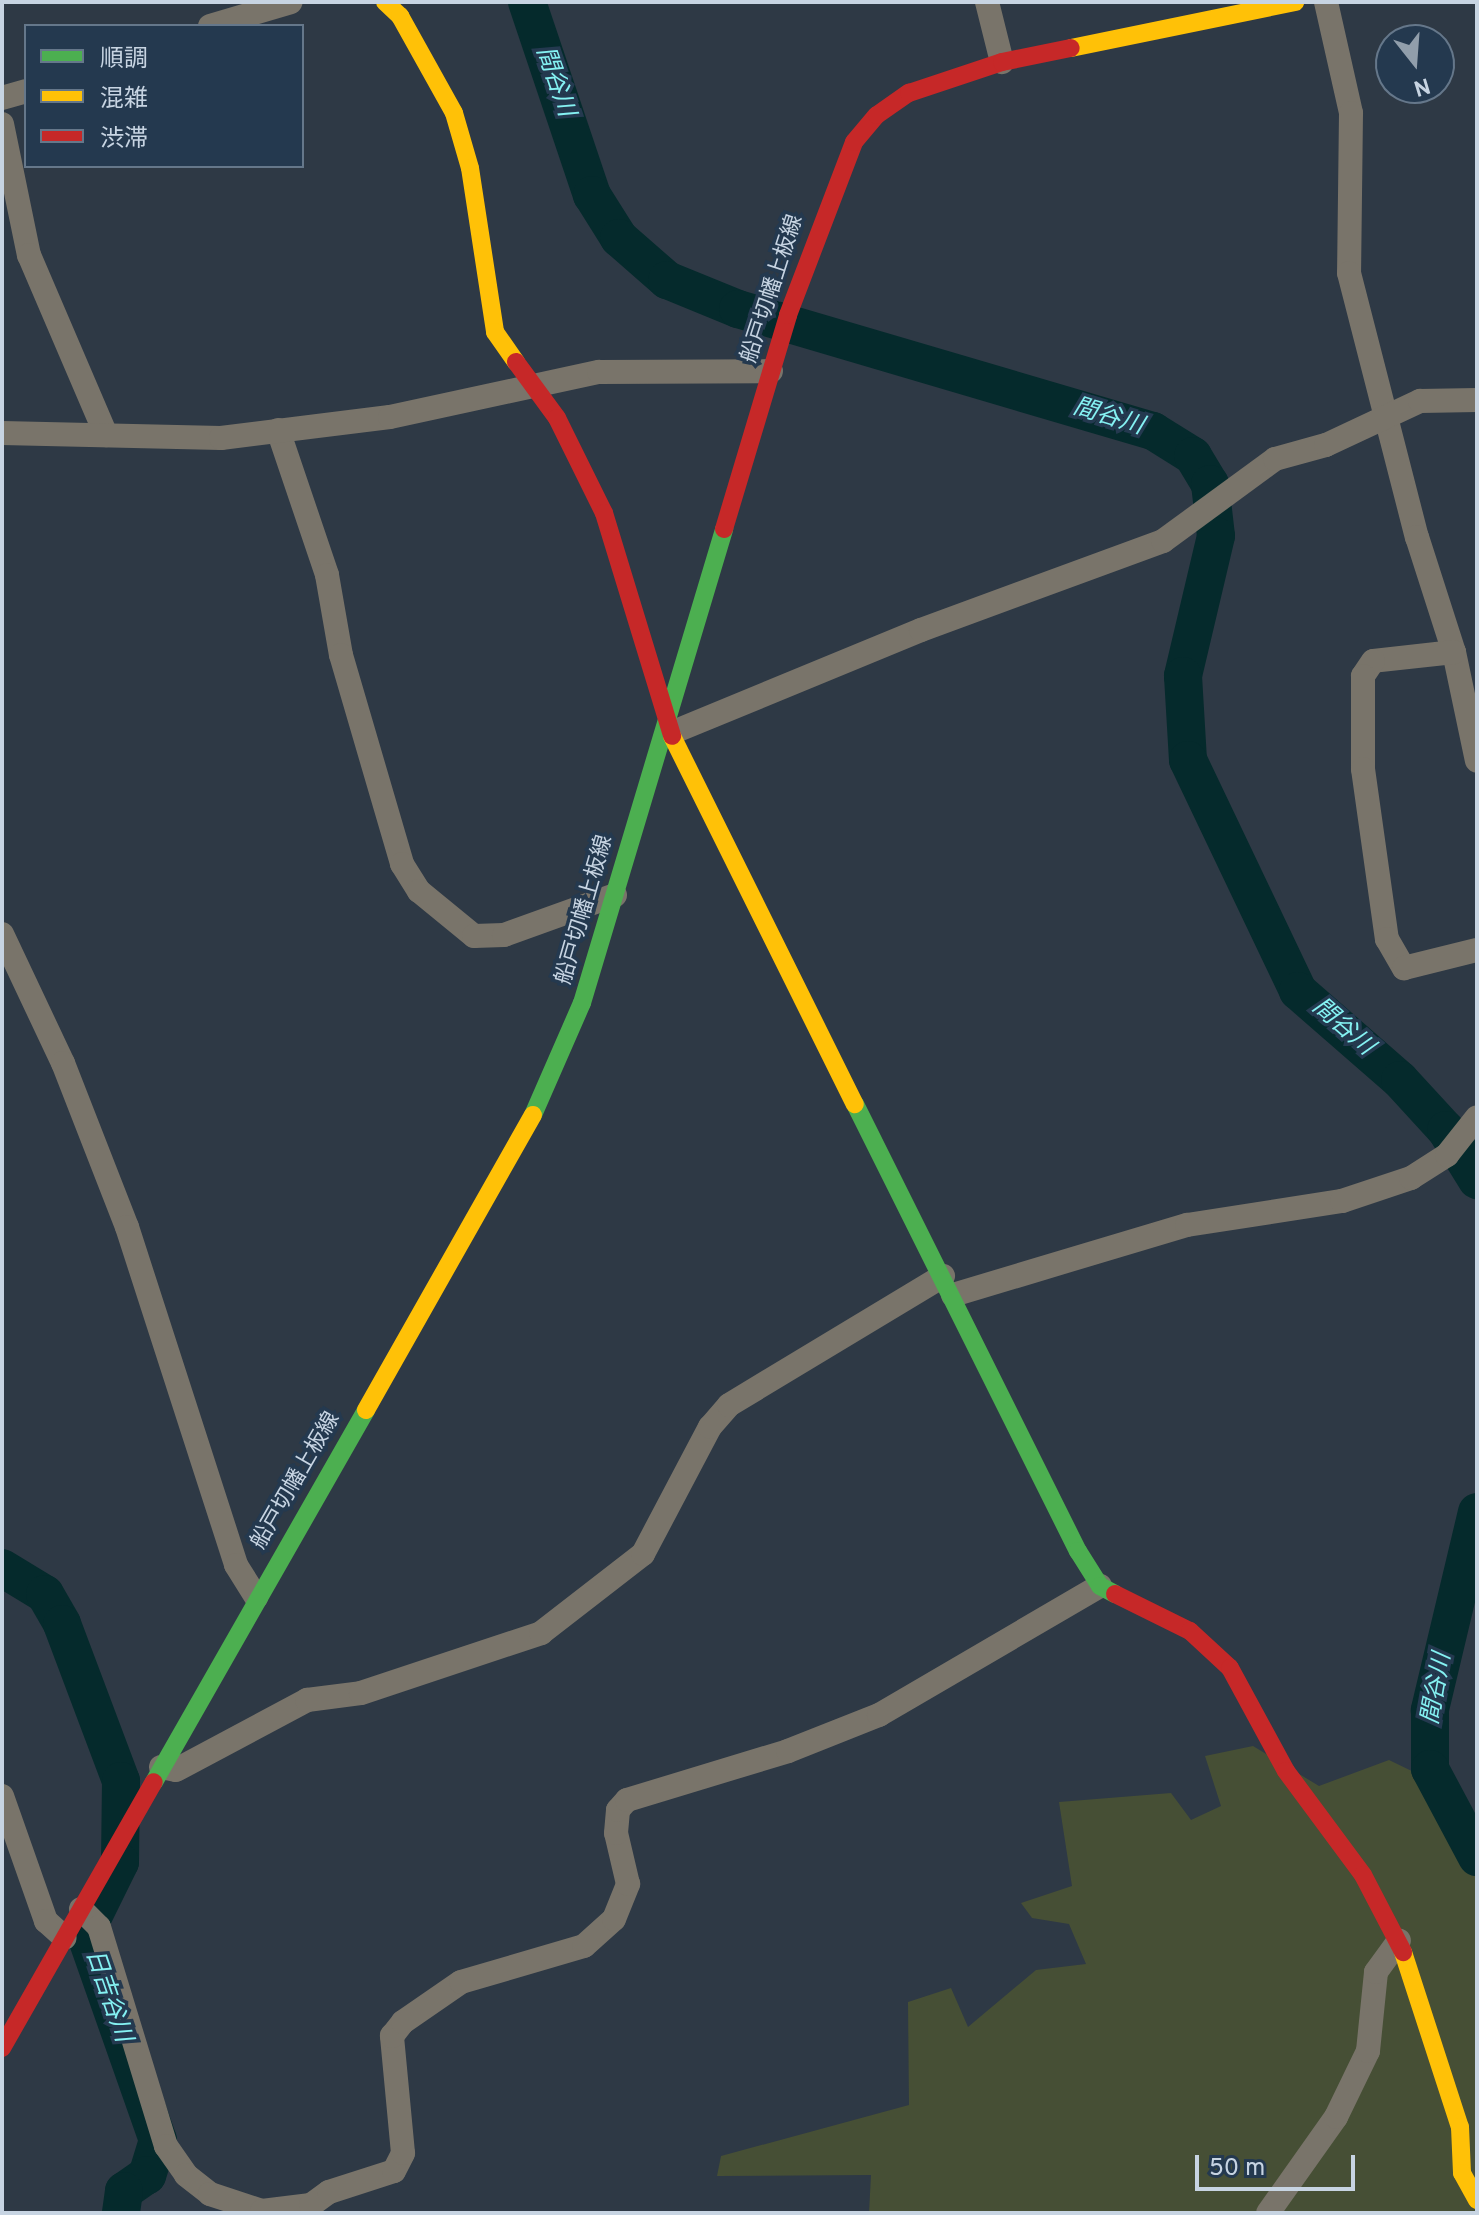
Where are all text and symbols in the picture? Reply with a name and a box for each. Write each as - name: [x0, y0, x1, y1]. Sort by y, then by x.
- legend: [24, 24, 304, 168]
- north arrow: [1375, 24, 1455, 104]
- water label: 間谷川: [529, 43, 579, 121]
- text: 順調: [100, 45, 148, 75]
- text: N: [1410, 70, 1433, 101]
- text: 混雑: [100, 85, 148, 115]
- text: 渋滞: [100, 125, 148, 155]
- street label: 船戸切幡上板線: [737, 212, 809, 366]
- water label: 間谷川: [1069, 394, 1147, 442]
- street label: 船戸切幡上板線: [551, 832, 619, 988]
- water label: 間谷川: [1305, 994, 1379, 1062]
- street label: 船戸切幡上板線: [246, 1408, 346, 1554]
- water label: 間谷川: [1418, 1651, 1458, 1727]
- water label: 日吉谷川: [78, 1946, 136, 2046]
- scale bar: [1199, 2139, 1359, 2189]
- text: 50 m: [1209, 2154, 1265, 2184]

